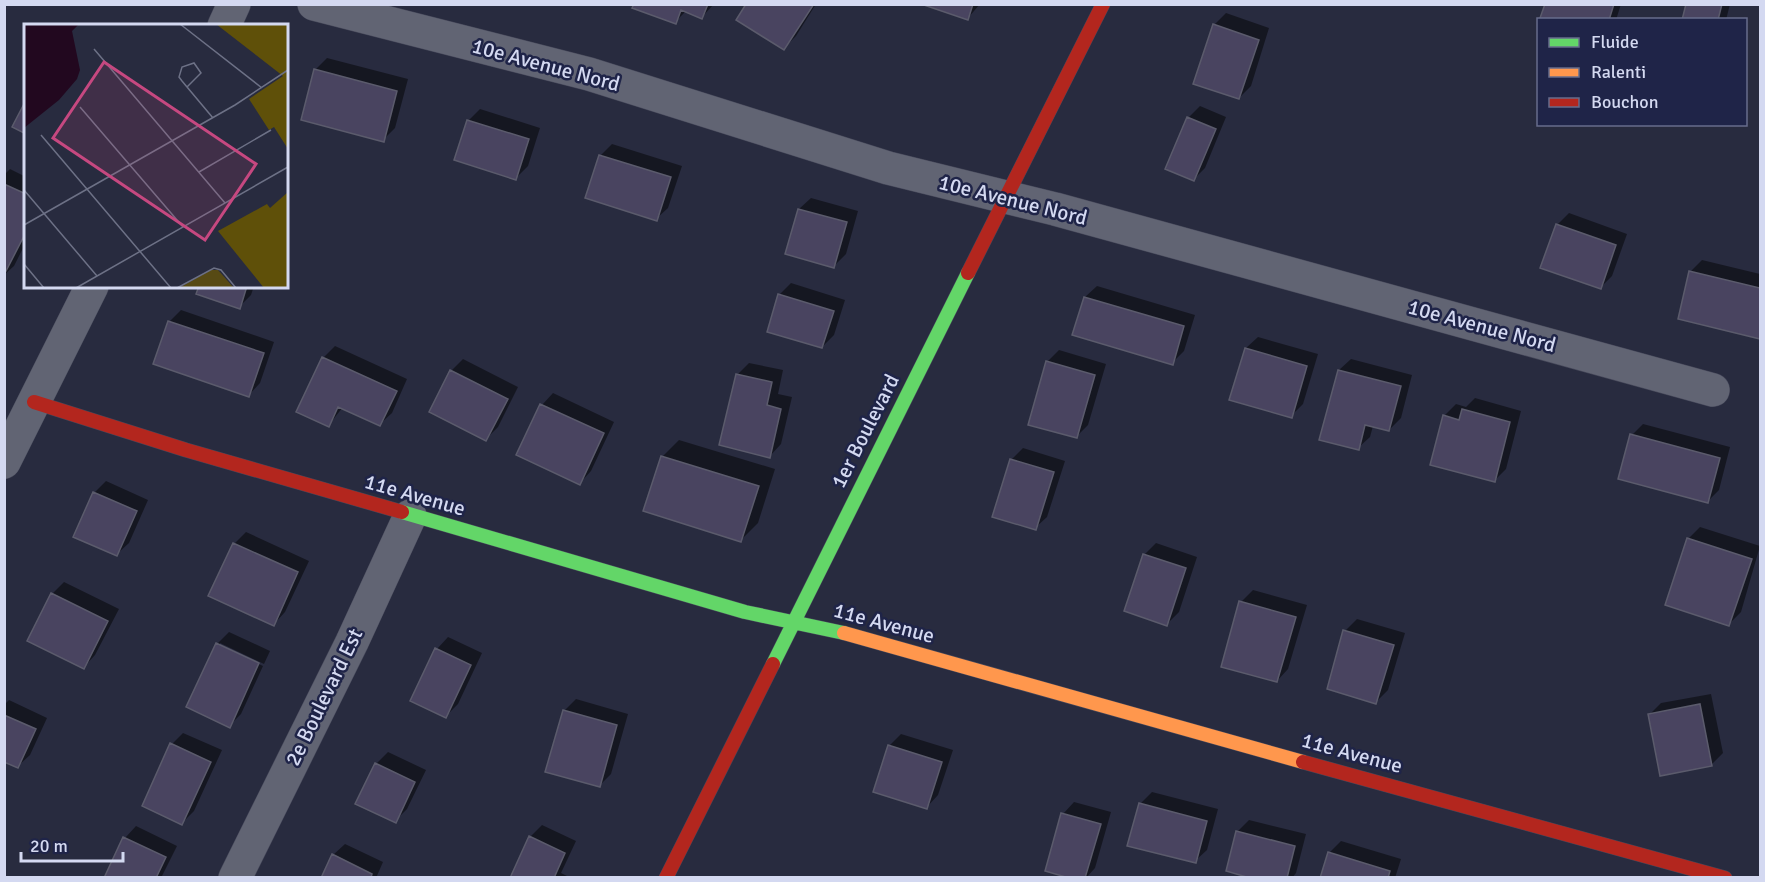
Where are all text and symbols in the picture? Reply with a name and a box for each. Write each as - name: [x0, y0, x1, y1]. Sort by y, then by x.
- legend: [1537, 18, 1747, 126]
- inset map: [24, 24, 288, 288]
- text: Fluide: [1591, 31, 1639, 53]
- street label: 10e Avenue Nord: [469, 33, 623, 97]
- text: Ralenti: [1591, 61, 1646, 83]
- text: Bouchon: [1591, 91, 1659, 113]
- street label: 10e Avenue Nord: [936, 169, 1090, 231]
- street label: 10e Avenue Nord: [1405, 294, 1559, 358]
- street label: 1er Boulevard: [825, 370, 905, 492]
- street label: 11e Avenue: [362, 468, 468, 522]
- street label: 11e Avenue: [831, 597, 937, 649]
- street label: 2e Boulevard Est: [280, 624, 368, 770]
- street label: 11e Avenue: [1299, 727, 1405, 779]
- scale bar: [21, 825, 123, 863]
- text: 20 m: [30, 835, 68, 857]

